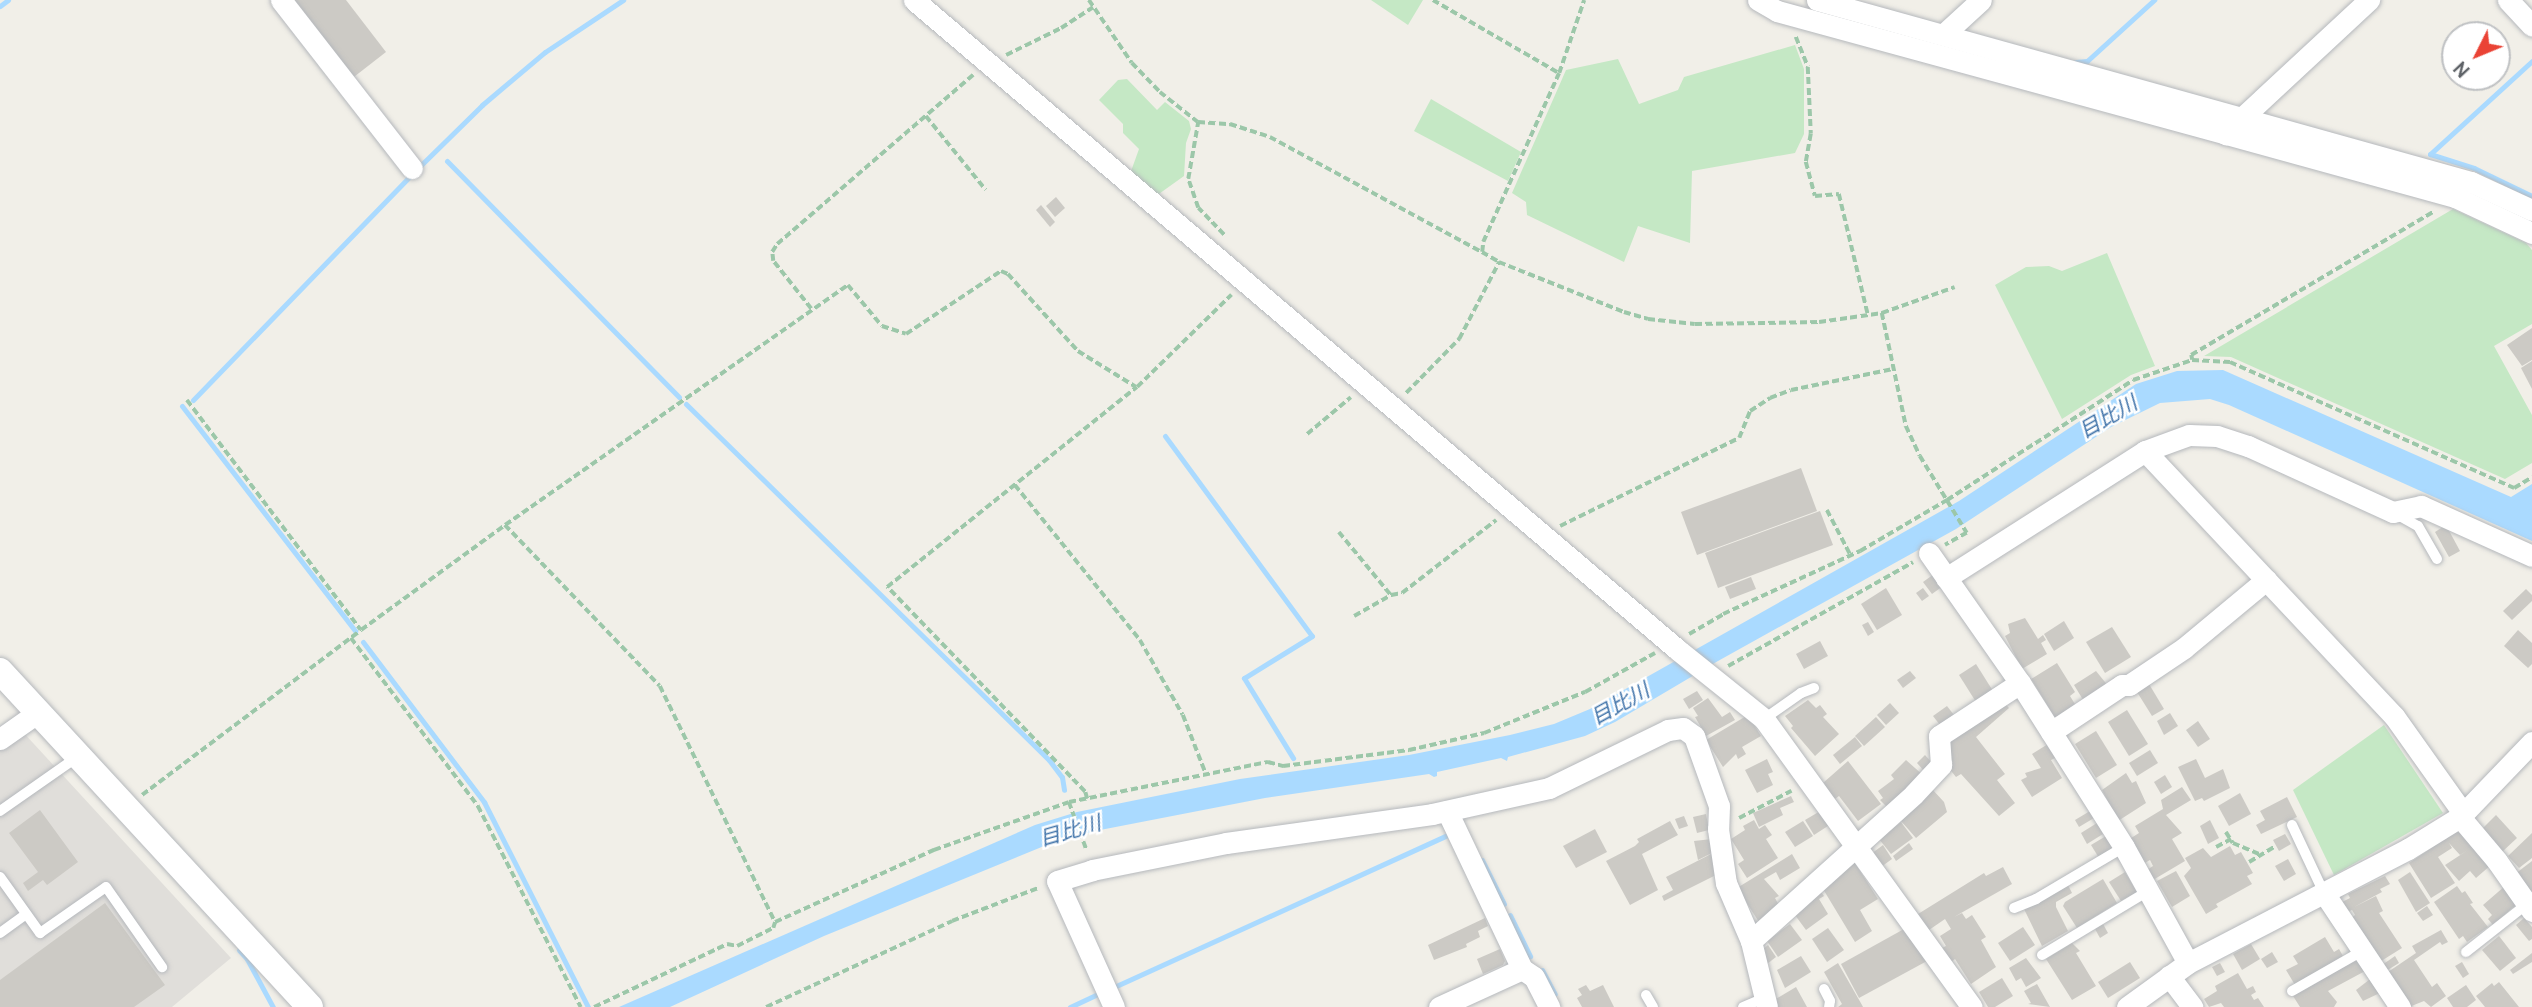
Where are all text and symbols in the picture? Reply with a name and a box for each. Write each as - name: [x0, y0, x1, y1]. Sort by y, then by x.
- north arrow: [2441, 21, 2511, 91]
- text: N: [2449, 57, 2475, 82]
- water label: 目比川: [2074, 390, 2142, 444]
- water label: 目比川: [1586, 678, 1654, 730]
- water label: 目比川: [1036, 810, 1104, 852]

